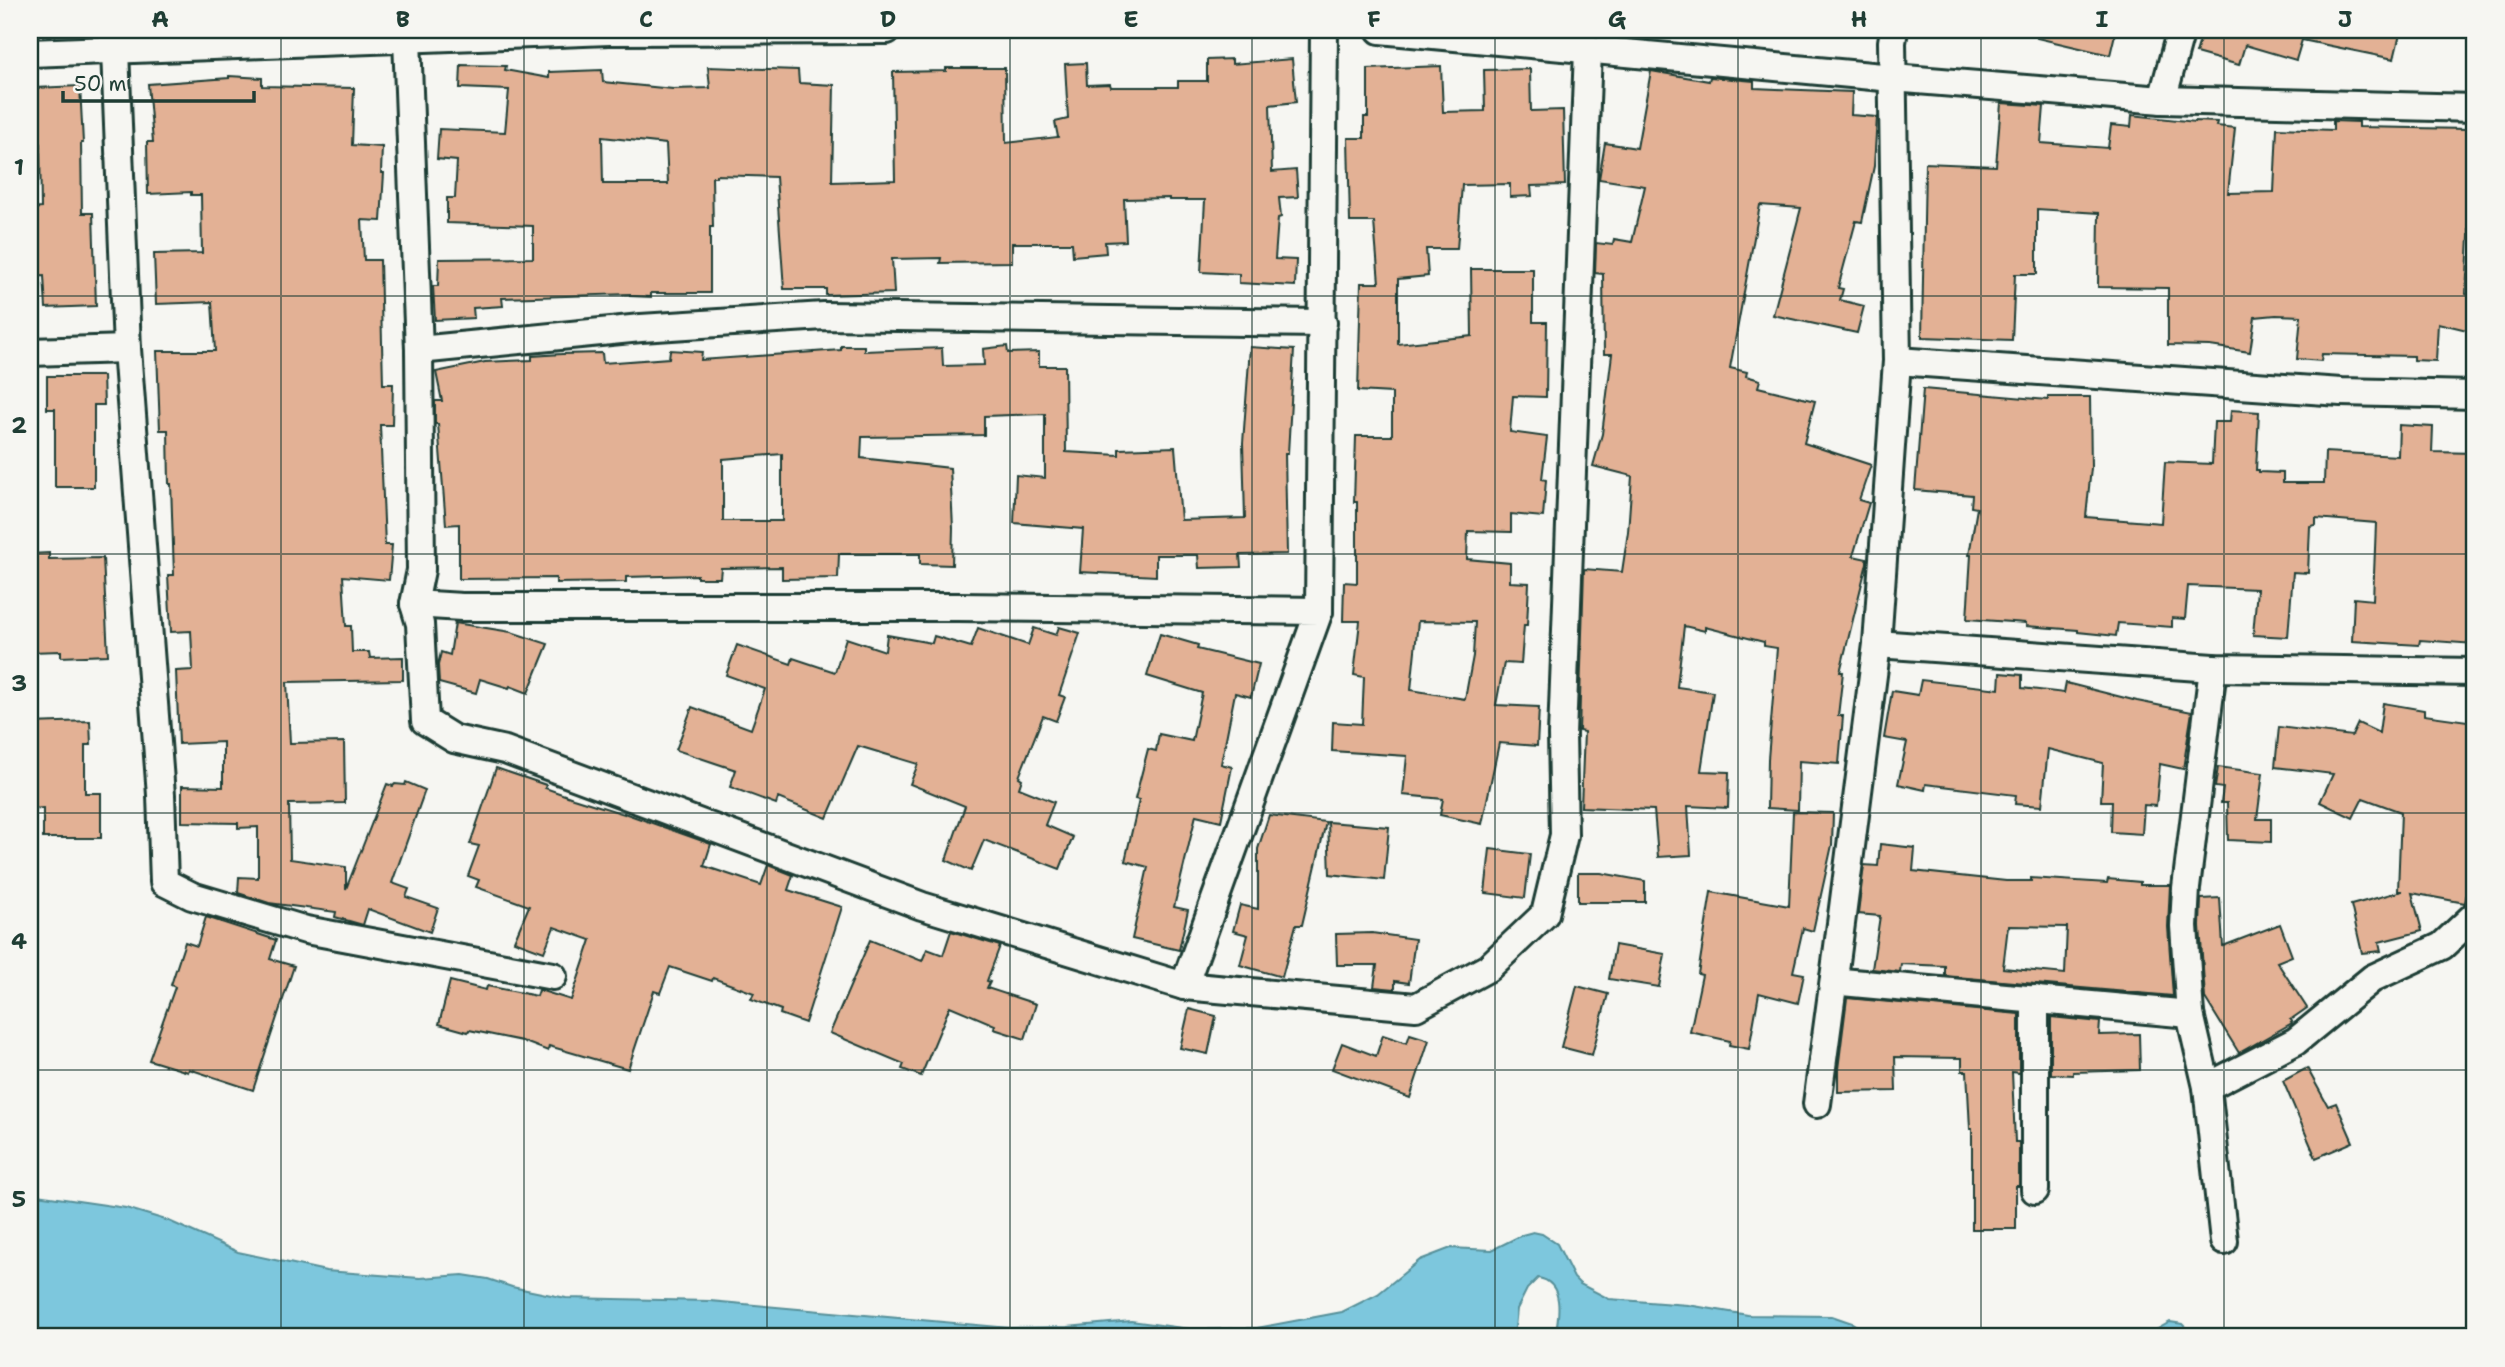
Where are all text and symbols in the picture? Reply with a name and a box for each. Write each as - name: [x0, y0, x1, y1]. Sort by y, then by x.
- text: A: [151, 4, 169, 34]
- text: B: [396, 4, 410, 34]
- text: C: [639, 4, 653, 34]
- text: D: [880, 4, 896, 34]
- text: E: [1123, 4, 1139, 34]
- text: F: [1367, 4, 1381, 34]
- text: G: [1608, 4, 1627, 34]
- text: H: [1851, 4, 1867, 34]
- text: I: [2096, 4, 2109, 34]
- text: J: [2338, 4, 2352, 34]
- scale bar: [63, 60, 254, 104]
- text: 50 m: [74, 70, 127, 98]
- text: 1: [14, 152, 24, 182]
- text: 2: [11, 410, 27, 440]
- text: 3: [11, 668, 27, 698]
- text: 4: [11, 926, 27, 956]
- text: 5: [12, 1184, 26, 1214]

